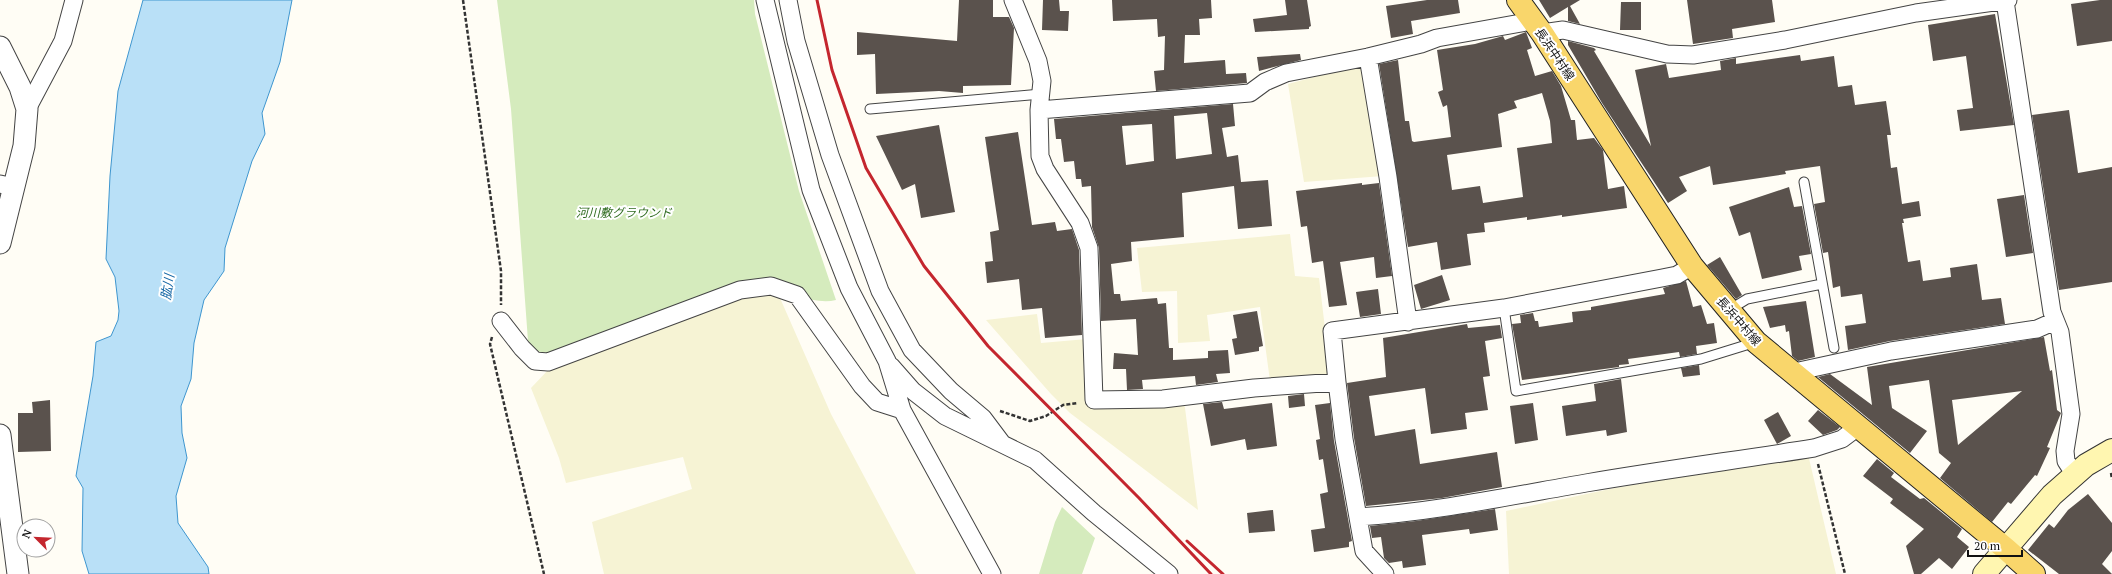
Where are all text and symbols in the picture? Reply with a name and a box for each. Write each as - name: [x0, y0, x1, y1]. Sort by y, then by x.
- street label: 長浜中村線: [1532, 25, 1578, 83]
- park label: 河川敷グラウンド: [576, 205, 673, 220]
- water label: 肱川: [156, 271, 178, 301]
- street label: 長浜中村線: [1714, 293, 1764, 349]
- north arrow: [16, 518, 56, 558]
- text: N: [19, 527, 35, 541]
- scale bar: [1968, 532, 2022, 558]
- text: 20 m: [1974, 538, 2001, 553]

